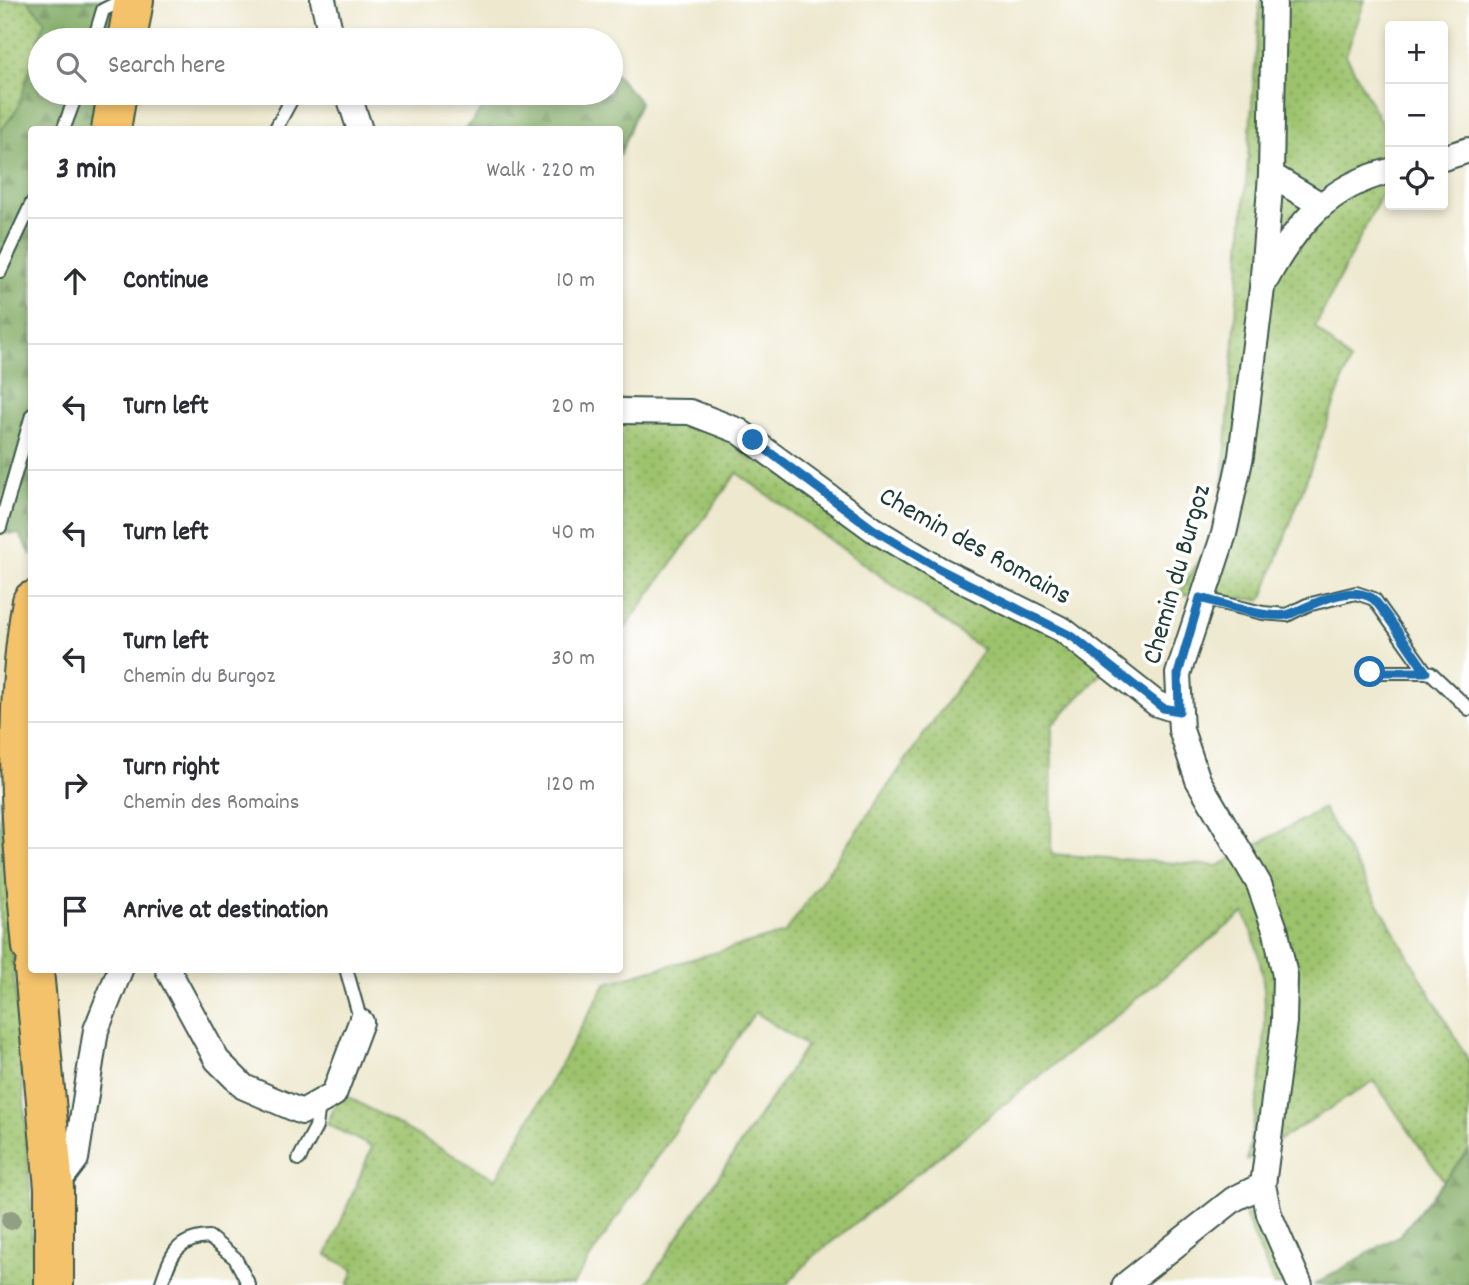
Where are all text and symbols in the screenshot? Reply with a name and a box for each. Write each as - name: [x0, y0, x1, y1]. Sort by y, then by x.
- map controls: [1385, 21, 1448, 210]
- button: +: [1385, 21, 1448, 84]
- search box: [28, 28, 623, 105]
- icon: search: [52, 48, 90, 86]
- text: Search here: [108, 48, 226, 85]
- button: −: [1385, 84, 1448, 147]
- button: locate: [1385, 147, 1448, 210]
- text: 3 min: [56, 150, 116, 193]
- text: Walk · 220 m: [487, 155, 595, 188]
- icon: ahead: [56, 262, 94, 300]
- text: Continue: [123, 263, 208, 300]
- text: 10 m: [556, 265, 595, 298]
- icon: left: [56, 388, 94, 426]
- text: Turn left: [123, 389, 209, 426]
- text: 20 m: [551, 391, 595, 424]
- route end: [737, 424, 768, 455]
- street label: Chemin des Romains: [870, 478, 1078, 618]
- street label: Chemin du Burgoz: [1134, 480, 1224, 670]
- icon: left: [56, 514, 94, 552]
- text: Turn left: [123, 515, 209, 552]
- text: 40 m: [552, 517, 595, 550]
- text: Turn left: [123, 624, 209, 661]
- icon: left: [56, 640, 94, 678]
- text: 30 m: [551, 643, 595, 676]
- route start: [1354, 656, 1385, 687]
- text: Chemin du Burgoz: [123, 661, 275, 694]
- text: Turn right: [123, 750, 220, 787]
- icon: right: [56, 766, 94, 804]
- text: 120 m: [546, 769, 595, 802]
- text: Chemin des Romains: [123, 787, 299, 820]
- icon: arrive: [56, 892, 94, 930]
- text: Arrive at destination: [123, 893, 328, 930]

